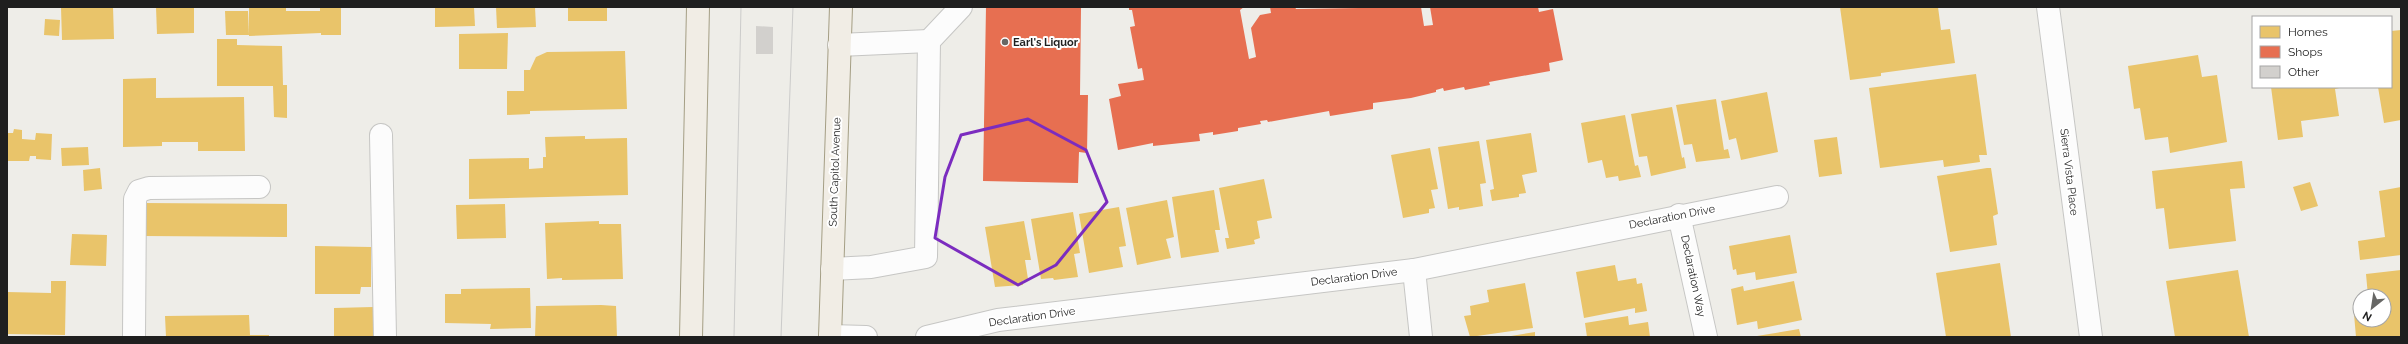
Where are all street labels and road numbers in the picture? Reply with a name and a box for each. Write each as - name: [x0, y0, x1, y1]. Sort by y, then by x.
- street label: South Capitol Avenue: [827, 117, 843, 227]
- street label: Sierra Vista Place: [2057, 128, 2081, 217]
- street label: Declaration Drive: [1628, 202, 1717, 232]
- street label: Declaration Way: [1678, 234, 1708, 318]
- street label: Declaration Drive: [1310, 265, 1399, 289]
- street label: Declaration Drive: [988, 304, 1077, 330]

